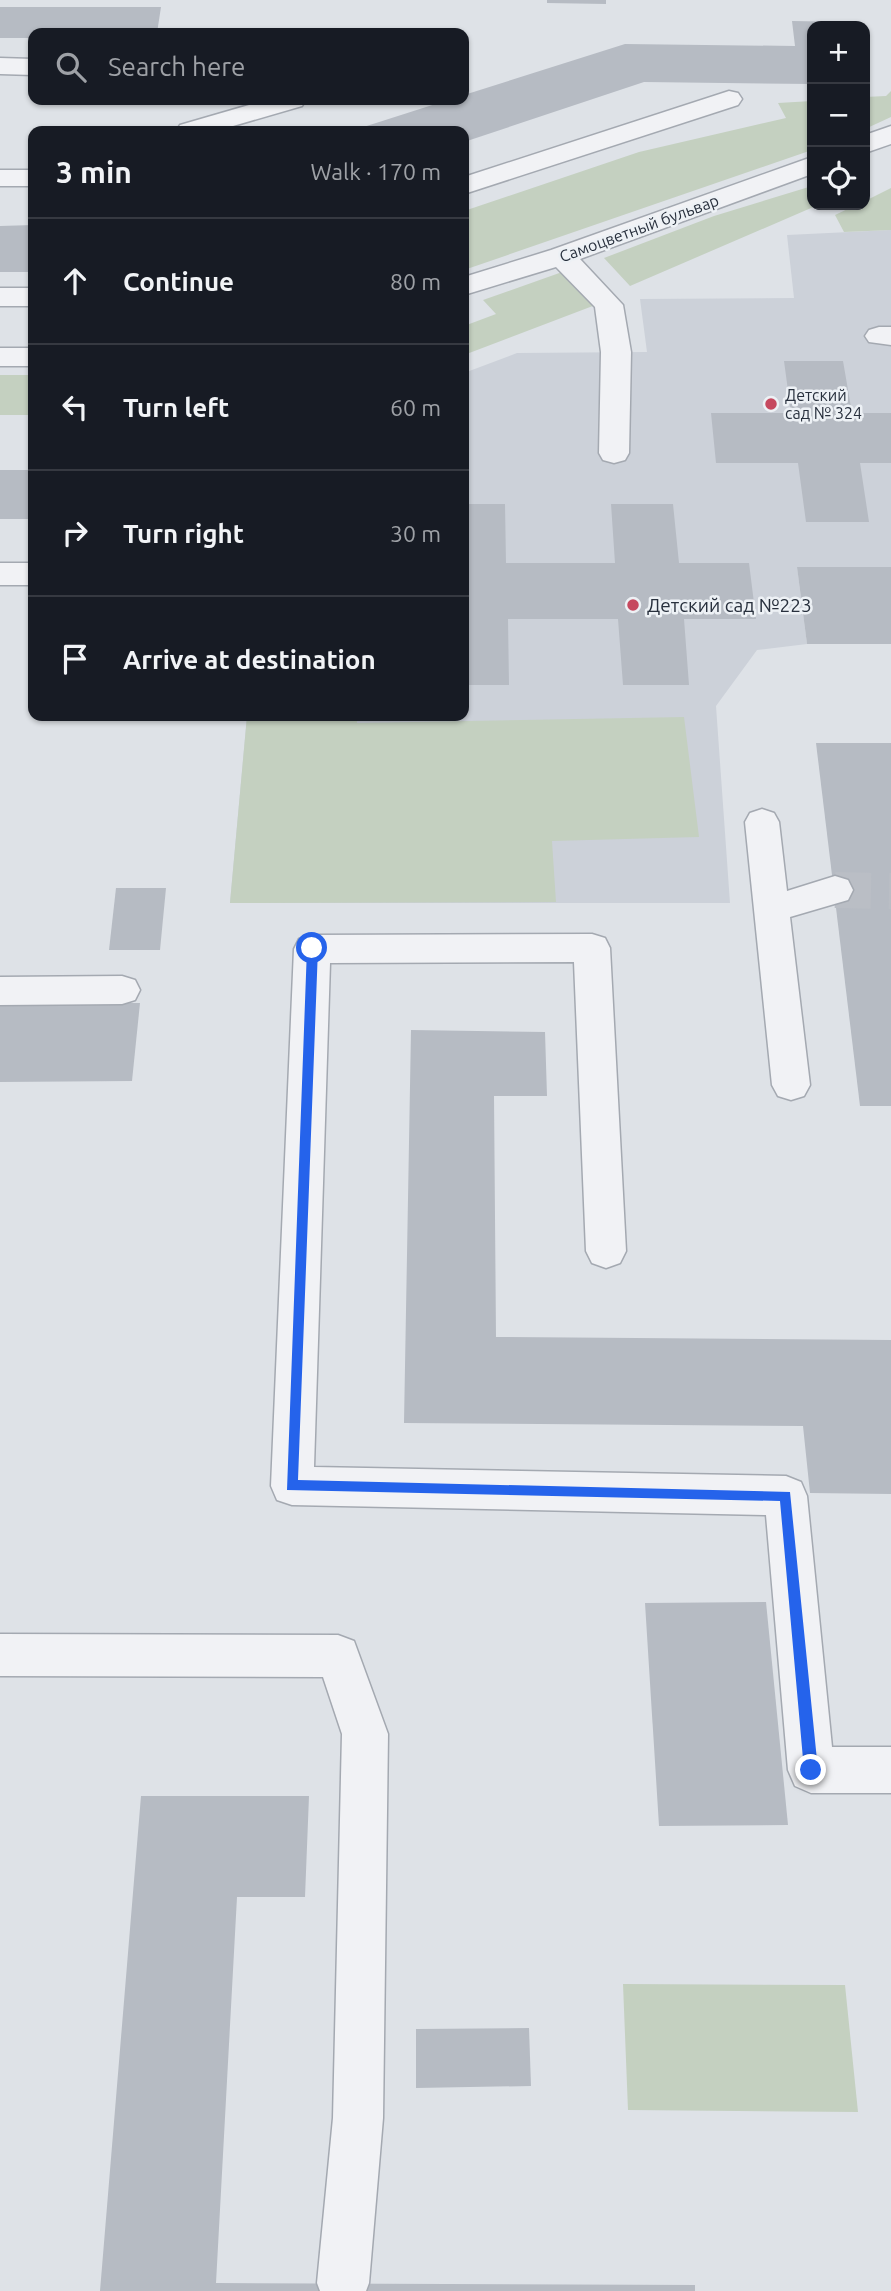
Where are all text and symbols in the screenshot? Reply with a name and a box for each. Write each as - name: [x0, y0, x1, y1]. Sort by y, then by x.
- map controls: [807, 21, 870, 210]
- button: +: [807, 21, 870, 84]
- search box: [28, 28, 469, 105]
- icon: search: [52, 48, 90, 86]
- text: Search here: [108, 52, 245, 81]
- button: −: [807, 84, 870, 147]
- button: locate: [807, 147, 870, 210]
- text: 3 min: [56, 155, 132, 189]
- text: Walk · 170 m: [310, 159, 441, 184]
- street label: Самоцветный бульвар: [557, 191, 721, 265]
- icon: ahead: [56, 262, 94, 300]
- text: Continue: [123, 267, 234, 296]
- text: 80 m: [390, 269, 441, 294]
- place label: Детский сад № 324: [785, 386, 862, 422]
- icon: left: [56, 388, 94, 426]
- text: Turn left: [123, 393, 229, 422]
- text: 60 m: [390, 395, 441, 420]
- marker: Детский сад № 324: [763, 396, 779, 412]
- icon: right: [56, 514, 94, 552]
- text: Turn right: [123, 519, 244, 548]
- text: 30 m: [390, 521, 441, 546]
- place label: Детский сад №223: [647, 594, 812, 616]
- marker: Детский сад №223: [625, 597, 641, 613]
- icon: arrive: [56, 640, 94, 678]
- text: Arrive at destination: [123, 645, 376, 674]
- route start: [296, 932, 327, 963]
- route end: [795, 1754, 826, 1785]

